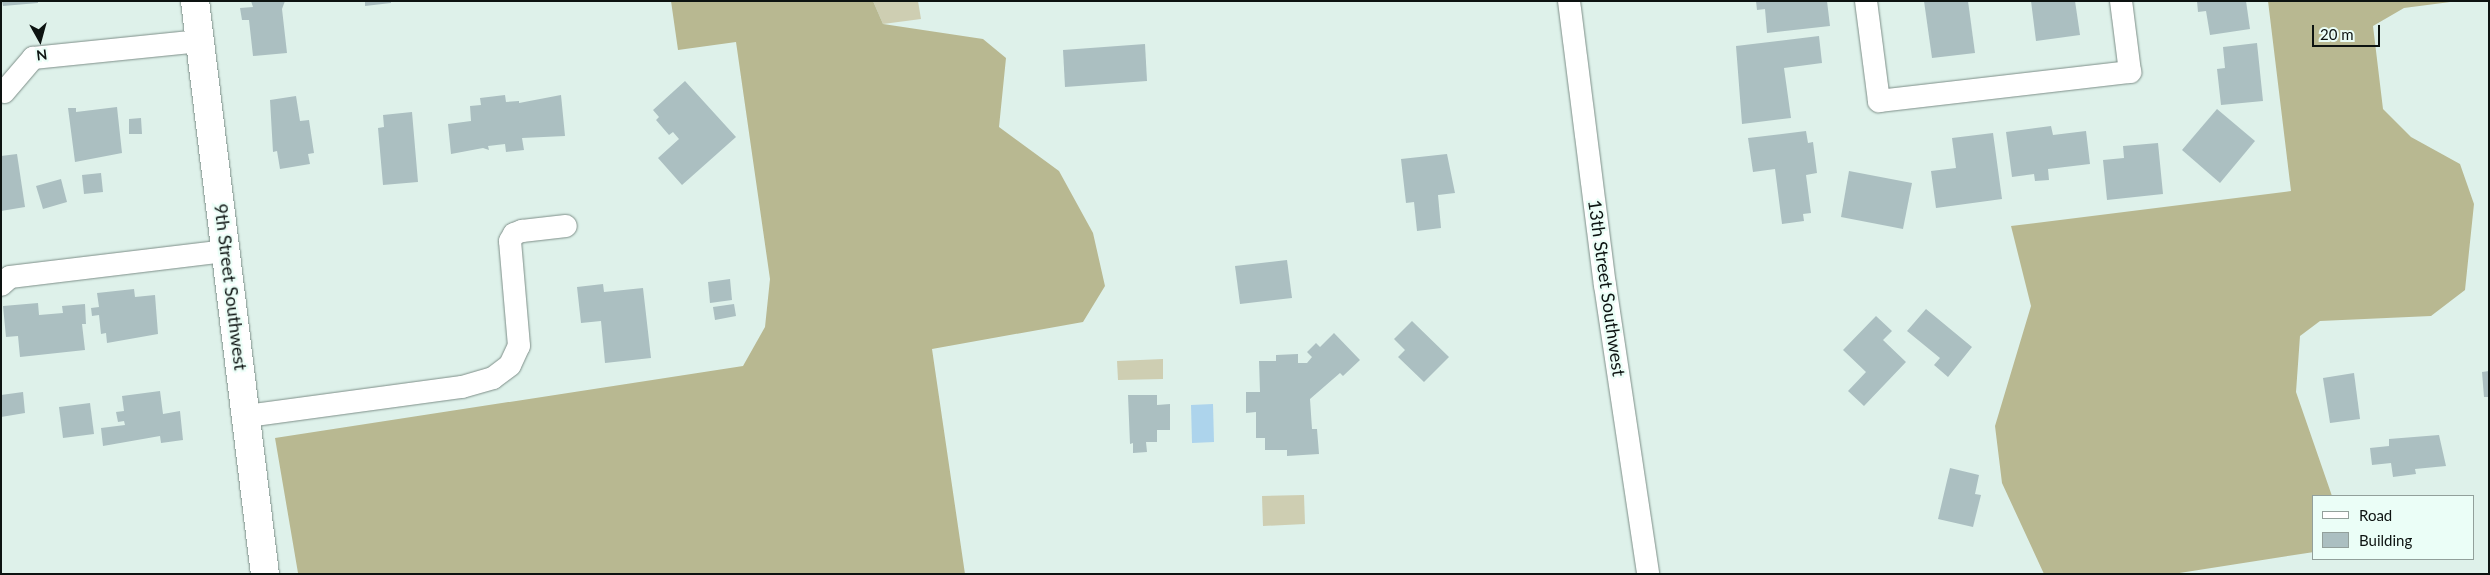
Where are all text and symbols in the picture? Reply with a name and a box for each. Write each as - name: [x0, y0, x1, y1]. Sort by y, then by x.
- north arrow: [15, 15, 65, 65]
- scale bar: [2315, 15, 2382, 47]
- text: 20 m: [2320, 25, 2354, 43]
- text: N: [36, 46, 48, 64]
- street label: 13th Street Southwest: [1584, 198, 1630, 378]
- street label: 9th Street Southwest: [210, 202, 252, 372]
- legend: [2312, 495, 2475, 560]
- text: Road: [2359, 506, 2392, 524]
- text: Building: [2359, 531, 2412, 549]

